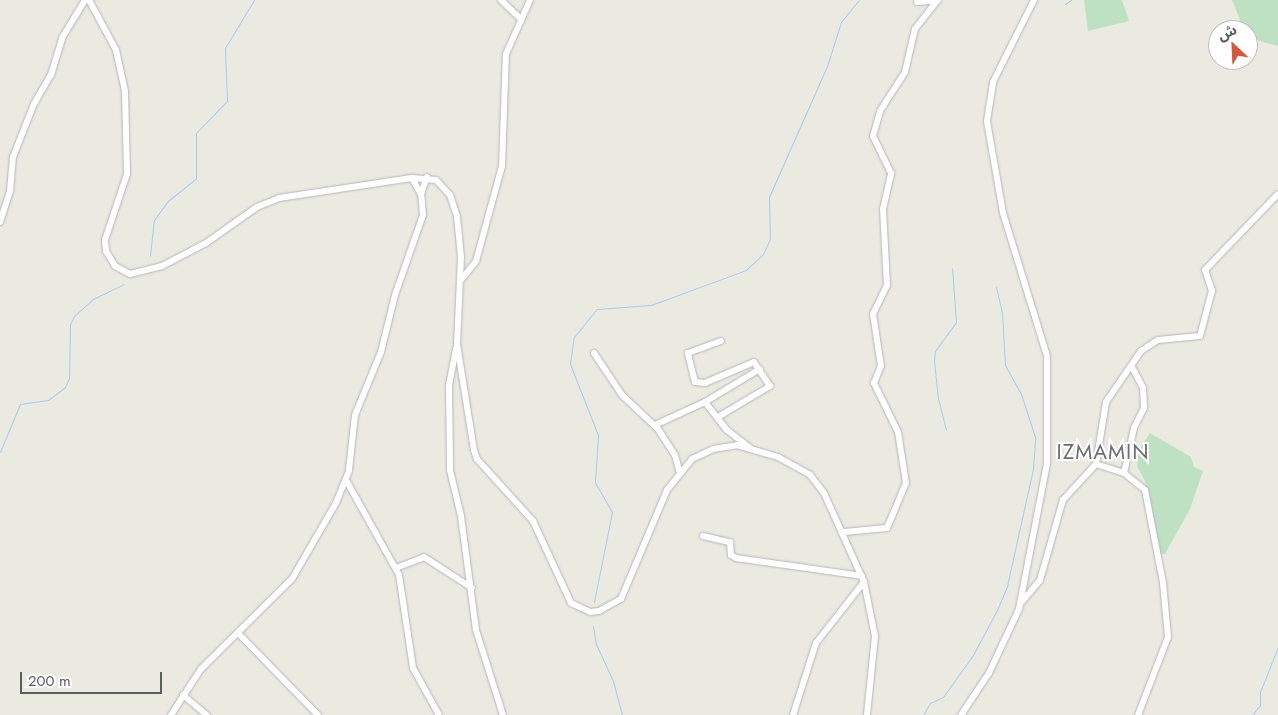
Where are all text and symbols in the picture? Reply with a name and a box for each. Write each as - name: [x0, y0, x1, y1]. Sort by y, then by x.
- text: ش: [1214, 19, 1240, 45]
- north arrow: [1208, 20, 1258, 70]
- district label: IZMAMIN: [1056, 439, 1150, 465]
- scale bar: [22, 662, 165, 694]
- text: 200 m: [28, 670, 71, 692]

